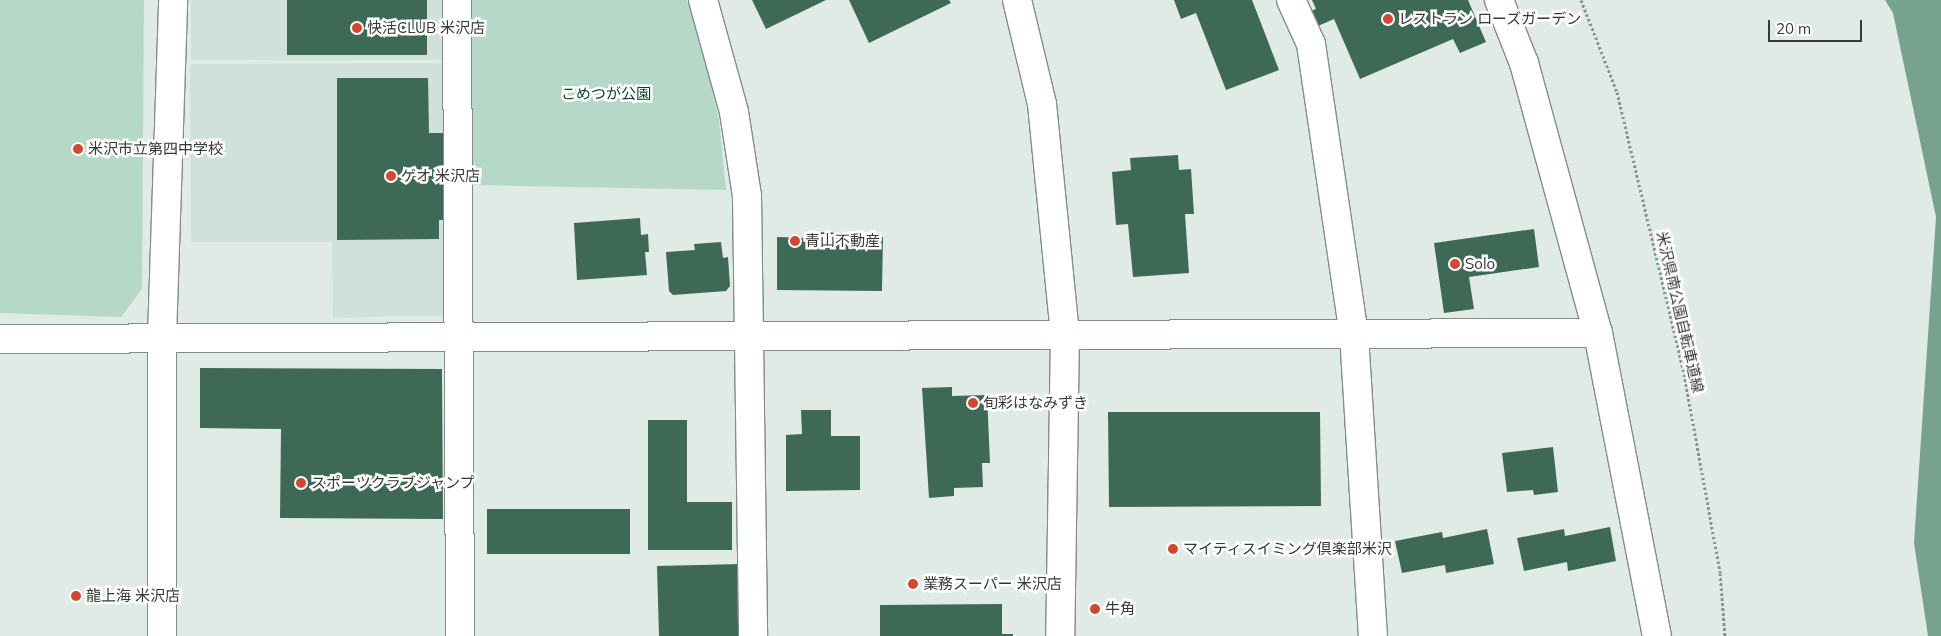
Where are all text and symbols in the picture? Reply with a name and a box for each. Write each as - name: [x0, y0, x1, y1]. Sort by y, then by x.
- place label: レストラン ローズガーデン: [1398, 10, 1582, 28]
- scale bar: [1771, 10, 1865, 42]
- marker: レストラン ローズガーデン: [1382, 13, 1394, 25]
- place label: 快活CLUB 米沢店: [367, 19, 485, 37]
- text: 20 m: [1776, 19, 1811, 38]
- marker: 快活CLUB 米沢店: [351, 22, 363, 34]
- park label: こめつが公園: [561, 85, 651, 103]
- place label: 米沢市立第四中学校: [88, 140, 223, 158]
- marker: 米沢市立第四中学校: [72, 143, 84, 155]
- place label: ゲオ 米沢店: [401, 167, 480, 185]
- marker: ゲオ 米沢店: [385, 170, 397, 182]
- street label: 米沢県南公園自転車道線: [1653, 230, 1707, 394]
- place label: 青山不動産: [805, 232, 880, 250]
- marker: 青山不動産: [789, 235, 801, 247]
- place label: Solo: [1465, 255, 1495, 273]
- marker: Solo: [1449, 258, 1461, 270]
- place label: 旬彩はなみずき: [983, 394, 1088, 412]
- marker: 旬彩はなみずき: [967, 397, 979, 409]
- place label: スポーツクラブジャンプ: [311, 474, 476, 492]
- marker: スポーツクラブジャンプ: [295, 477, 307, 489]
- place label: マイティスイミング倶楽部米沢: [1183, 540, 1393, 558]
- marker: マイティスイミング倶楽部米沢: [1167, 543, 1179, 555]
- place label: 業務スーパー 米沢店: [923, 575, 1062, 593]
- marker: 業務スーパー 米沢店: [907, 578, 919, 590]
- place label: 龍上海 米沢店: [86, 587, 180, 605]
- marker: 龍上海 米沢店: [70, 590, 82, 602]
- place label: 牛角: [1105, 600, 1135, 618]
- marker: 牛角: [1089, 603, 1101, 615]

